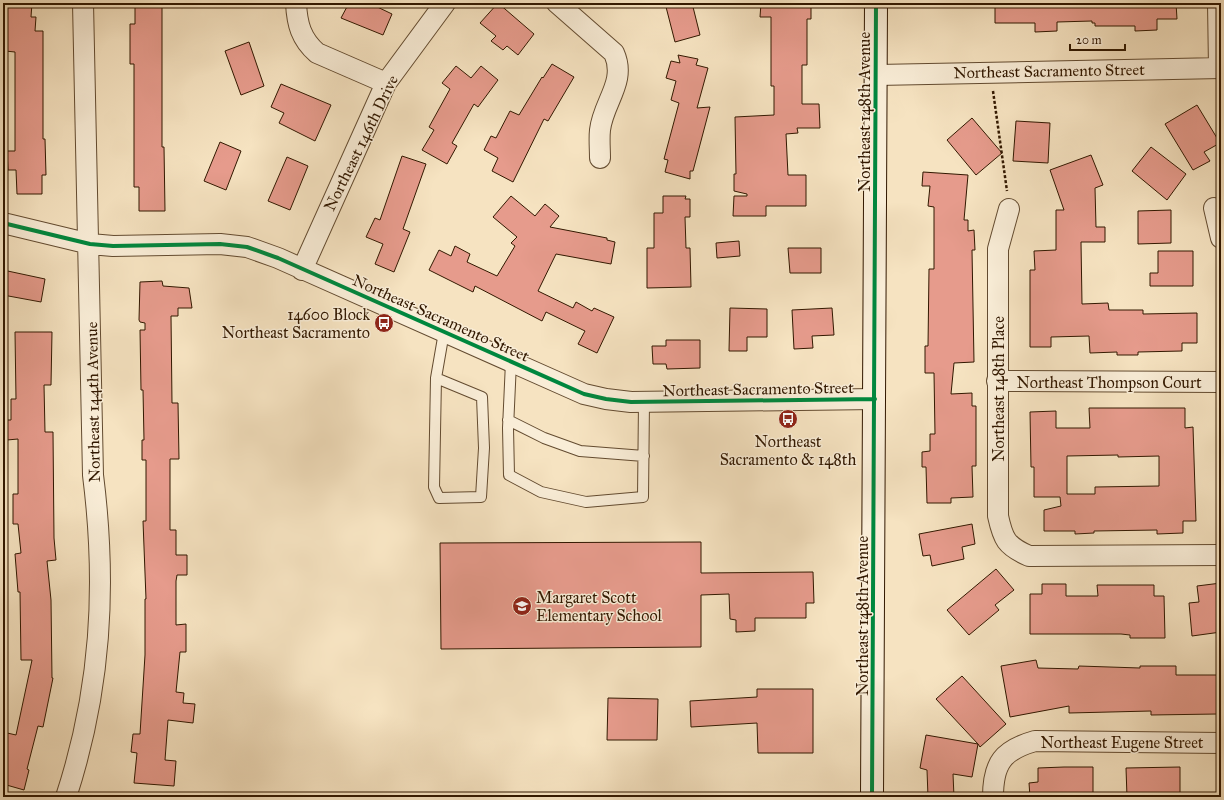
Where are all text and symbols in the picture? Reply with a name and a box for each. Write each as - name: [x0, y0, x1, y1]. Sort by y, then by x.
- scale bar: [1070, 26, 1125, 52]
- street label: Northeast 148th Avenue: [855, 32, 874, 192]
- text: 20 m: [1076, 33, 1102, 47]
- street label: Northeast Sacramento Street: [953, 60, 1145, 82]
- street label: Northeast 146th Drive: [320, 72, 402, 214]
- street label: Northeast Sacramento Street: [350, 270, 533, 366]
- place label: 14600 Block Northeast Sacramento: [222, 305, 371, 342]
- bus stop icon: 14600 Block Northeast Sacramento: [373, 312, 395, 334]
- street label: Northeast 148th Place: [989, 316, 1008, 462]
- street label: Northeast 144th Avenue: [82, 321, 104, 482]
- street label: Northeast Thompson Court: [1016, 373, 1202, 392]
- street label: Northeast Sacramento Street: [662, 378, 854, 400]
- bus stop icon: Northeast Sacramento & 148th: [777, 408, 799, 430]
- place label: Northeast Sacramento & 148th: [720, 432, 856, 469]
- street label: Northeast 148th Avenue: [853, 536, 872, 696]
- place label: Margaret Scott Elementary School: [536, 588, 662, 625]
- school or university icon: Margaret Scott Elementary School: [511, 595, 533, 617]
- street label: Northeast Eugene Street: [1041, 733, 1204, 753]

